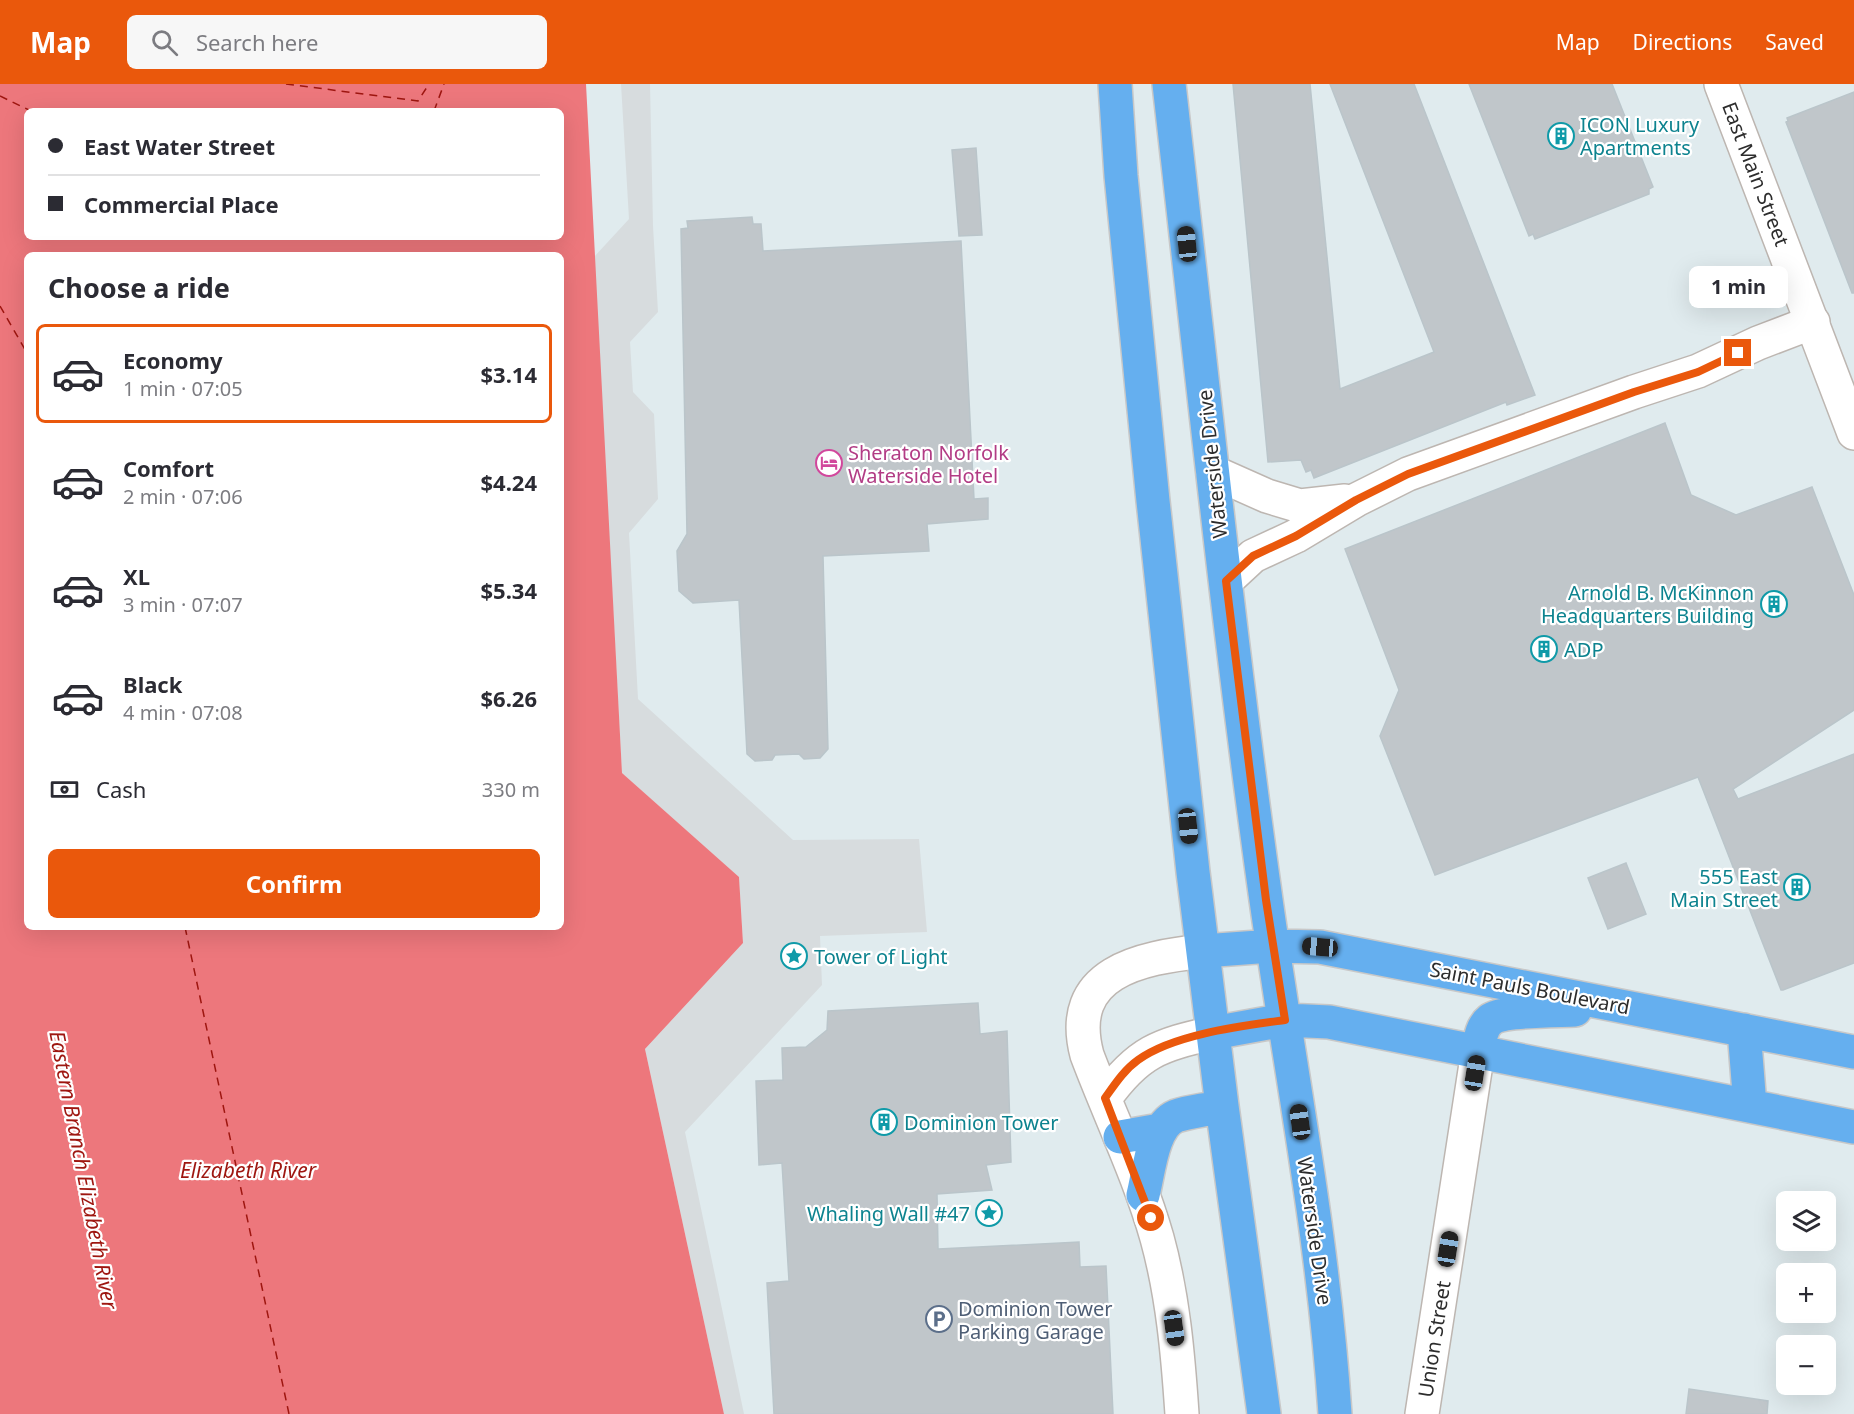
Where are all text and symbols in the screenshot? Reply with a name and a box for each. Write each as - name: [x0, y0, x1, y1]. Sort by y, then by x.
- search box: [127, 15, 547, 69]
- text: Map: [30, 23, 91, 61]
- icon: search: [148, 26, 181, 59]
- text: Search here: [196, 27, 318, 57]
- text: Map: [1556, 28, 1600, 56]
- text: Directions: [1633, 28, 1732, 56]
- text: Saved: [1765, 28, 1824, 56]
- street label: East Main Street: [1716, 98, 1796, 250]
- place label: ICON Luxury Apartments: [1580, 111, 1700, 161]
- building icon: ICON Luxury Apartments: [1546, 121, 1576, 151]
- text: East Water Street: [84, 131, 275, 161]
- text: Commercial Place: [84, 189, 279, 219]
- car: [1176, 225, 1198, 263]
- callout: 1 min: [1688, 266, 1788, 308]
- text: Choose a ride: [48, 269, 230, 306]
- text: 1 min: [1711, 273, 1766, 300]
- route end: [1724, 339, 1751, 366]
- text: Economy: [123, 345, 222, 375]
- icon: car: [51, 347, 105, 401]
- text: $3.14: [480, 359, 537, 389]
- text: 1 min · 07:05: [123, 375, 243, 402]
- street label: Waterside Drive: [1191, 388, 1233, 540]
- place label: Sheraton Norfolk Waterside Hotel: [848, 439, 1009, 489]
- hotel icon: Sheraton Norfolk Waterside Hotel: [814, 448, 844, 478]
- text: Comfort: [123, 453, 214, 483]
- icon: car: [51, 455, 105, 509]
- text: $4.24: [480, 467, 537, 497]
- text: 2 min · 07:06: [123, 483, 243, 510]
- text: XL: [123, 561, 150, 591]
- icon: car: [51, 563, 105, 617]
- text: $5.34: [480, 575, 537, 605]
- place label: Arnold B. McKinnon Headquarters Building: [1541, 579, 1754, 629]
- building icon: Arnold B. McKinnon Headquarters Building: [1759, 589, 1789, 619]
- text: 3 min · 07:07: [123, 591, 243, 618]
- building icon: ADP: [1529, 634, 1559, 664]
- place label: ADP: [1564, 636, 1603, 663]
- text: Black: [123, 669, 182, 699]
- icon: car: [51, 671, 105, 725]
- text: $6.26: [480, 683, 537, 713]
- text: 4 min · 07:08: [123, 699, 243, 726]
- icon: cash: [48, 773, 81, 806]
- text: Cash: [96, 774, 146, 804]
- text: 330 m: [482, 776, 540, 803]
- car: [1177, 807, 1199, 845]
- button: Confirm: [48, 849, 540, 918]
- place label: 555 East Main Street: [1670, 863, 1778, 913]
- building icon: 555 East Main Street: [1782, 872, 1812, 902]
- car: [1301, 936, 1339, 958]
- place icon: Tower of Light: [779, 941, 809, 971]
- place label: Tower of Light: [814, 943, 948, 970]
- street label: Saint Pauls Boulevard: [1428, 955, 1632, 1021]
- water label: Eastern Branch Elizabeth River: [43, 1028, 125, 1313]
- car: [1463, 1054, 1487, 1092]
- car: [1289, 1103, 1311, 1141]
- building icon: Dominion Tower: [869, 1107, 899, 1137]
- place label: Dominion Tower: [904, 1109, 1058, 1136]
- street label: Waterside Drive: [1291, 1155, 1339, 1307]
- water label: Elizabeth River: [180, 1156, 318, 1184]
- map controls: [1776, 1191, 1836, 1395]
- button: layers: [1776, 1191, 1836, 1251]
- place icon: Whaling Wall #47: [974, 1198, 1004, 1228]
- place label: Whaling Wall #47: [807, 1200, 970, 1227]
- route start: [1137, 1204, 1164, 1231]
- car: [1436, 1230, 1460, 1268]
- button: +: [1776, 1263, 1836, 1323]
- street label: Union Street: [1411, 1279, 1457, 1399]
- place label: Dominion Tower Parking Garage: [958, 1295, 1112, 1345]
- parking icon: Dominion Tower Parking Garage: [924, 1304, 954, 1334]
- car: [1163, 1309, 1185, 1347]
- button: −: [1776, 1335, 1836, 1395]

